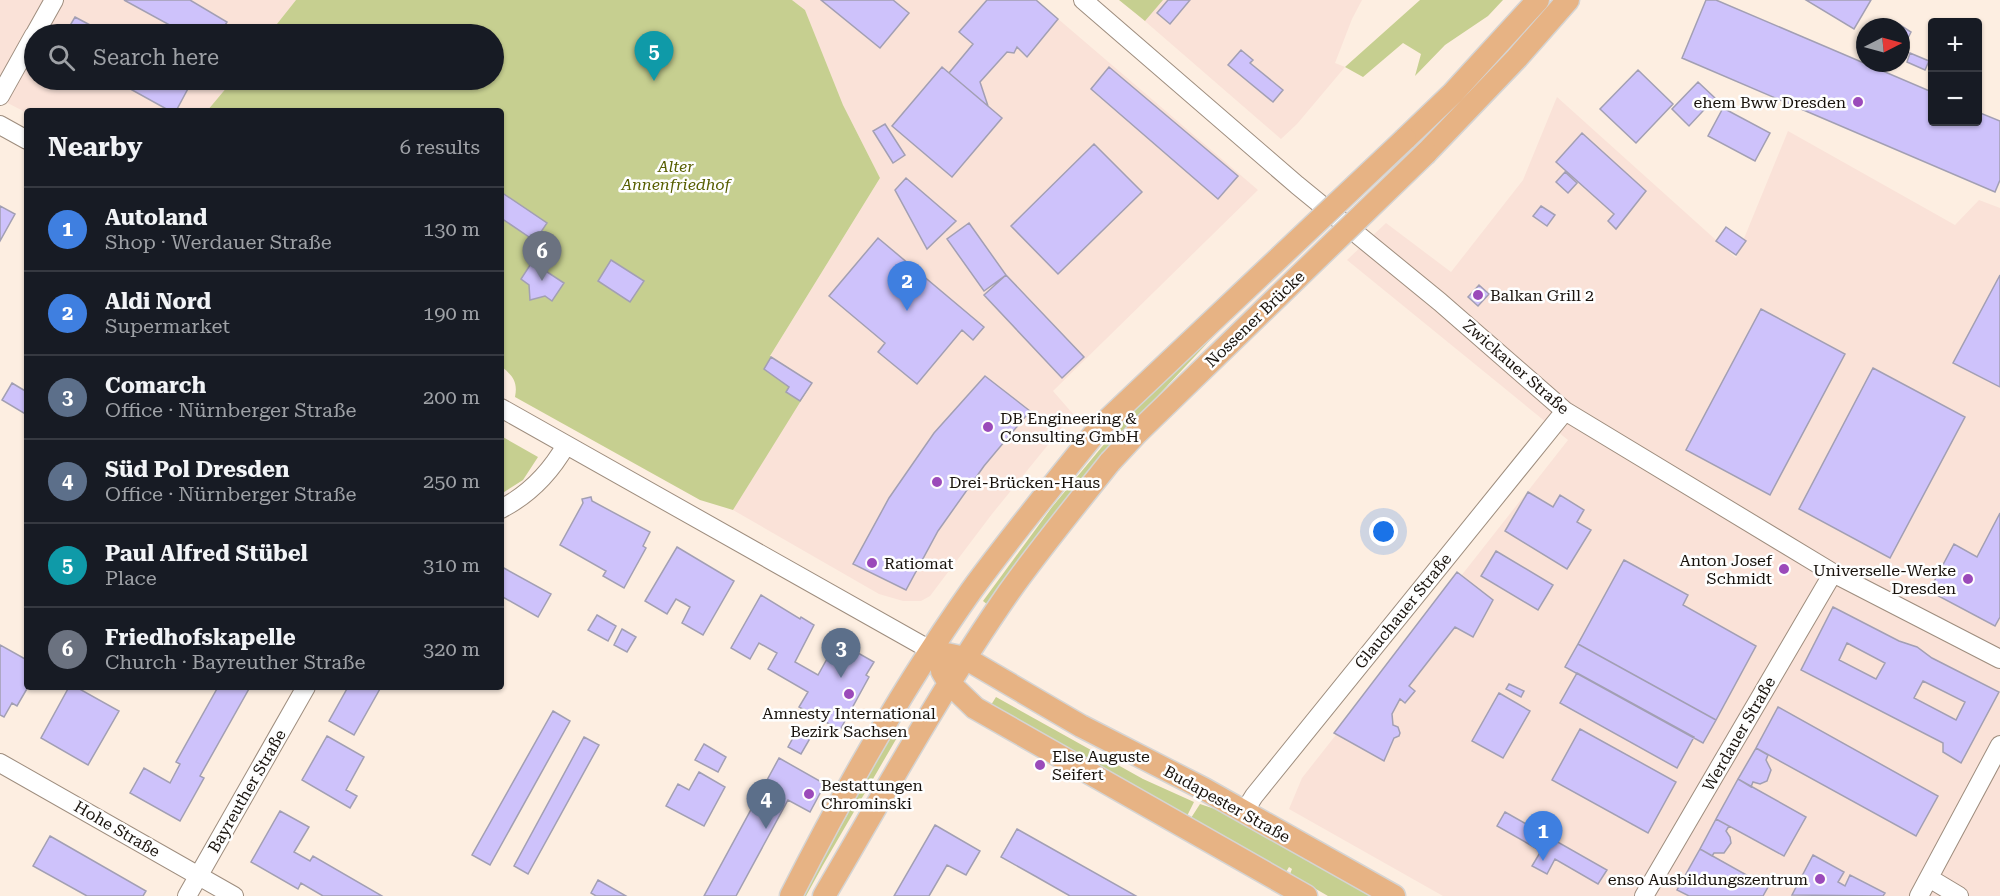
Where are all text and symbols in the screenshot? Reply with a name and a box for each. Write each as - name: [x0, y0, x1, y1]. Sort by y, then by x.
- north arrow: [1856, 18, 1910, 72]
- map controls: [1928, 18, 1982, 126]
- button: +: [1928, 18, 1982, 72]
- search box: [24, 24, 504, 90]
- pin: 5: [634, 32, 674, 81]
- icon: search: [45, 41, 78, 74]
- text: Search here: [93, 45, 219, 70]
- button: −: [1928, 72, 1982, 126]
- place label: ehem Bww Dresden: [1694, 93, 1846, 112]
- marker: ehem Bww Dresden: [1851, 95, 1865, 109]
- text: Nearby: [48, 132, 142, 162]
- text: 6 results: [400, 135, 480, 159]
- park label: Alter Annenfriedhof: [620, 157, 733, 194]
- text: Autoland: [105, 205, 207, 230]
- text: 1: [62, 217, 73, 241]
- text: 130 m: [423, 217, 480, 241]
- text: Shop · Werdauer Straße: [105, 230, 332, 254]
- pin: 6: [522, 232, 562, 281]
- pin: 2: [888, 262, 926, 311]
- street label: Nossener Brücke: [1201, 267, 1309, 371]
- place label: Balkan Grill 2: [1490, 286, 1594, 305]
- marker: Balkan Grill 2: [1471, 288, 1485, 302]
- text: Aldi Nord: [105, 289, 211, 314]
- text: 2: [62, 301, 73, 325]
- text: 190 m: [423, 301, 480, 325]
- text: Supermarket: [105, 314, 230, 338]
- street label: Zwickauer Straße: [1459, 316, 1573, 418]
- text: Comarch: [105, 373, 206, 398]
- text: 3: [62, 385, 73, 409]
- text: 200 m: [423, 385, 480, 409]
- text: Office · Nürnberger Straße: [105, 398, 356, 422]
- place label: DB Engineering & Consulting GmbH: [1000, 409, 1139, 446]
- marker: DB Engineering & Consulting GmbH: [981, 420, 995, 434]
- text: Süd Pol Dresden: [105, 457, 290, 482]
- text: 4: [62, 469, 73, 493]
- text: 250 m: [423, 469, 480, 493]
- place label: Drei-Brücken-Haus: [949, 473, 1101, 492]
- marker: Drei-Brücken-Haus: [930, 475, 944, 489]
- text: Office · Nürnberger Straße: [105, 482, 356, 506]
- your location: [1369, 517, 1398, 546]
- text: Paul Alfred Stübel: [105, 541, 308, 566]
- street label: Glauchauer Straße: [1351, 549, 1455, 672]
- place label: Anton Josef Schmidt: [1679, 551, 1773, 588]
- text: 5: [62, 553, 73, 577]
- text: 310 m: [423, 553, 480, 577]
- place label: Ratiomat: [884, 554, 953, 573]
- marker: Ratiomat: [865, 556, 879, 570]
- place label: Universelle-Werke Dresden: [1813, 561, 1956, 598]
- marker: Anton Josef Schmidt: [1777, 562, 1791, 576]
- text: Place: [105, 566, 157, 590]
- marker: Universelle-Werke Dresden: [1961, 572, 1975, 586]
- text: Friedhofskapelle: [105, 625, 296, 650]
- pin: 3: [822, 628, 860, 678]
- text: 6: [62, 637, 73, 661]
- text: 320 m: [423, 637, 480, 661]
- text: Church · Bayreuther Straße: [105, 650, 366, 674]
- street label: Werdauer Straße: [1699, 673, 1780, 794]
- marker: Amnesty International Bezirk Sachsen: [842, 687, 856, 701]
- place label: Amnesty International Bezirk Sachsen: [762, 704, 936, 741]
- street label: Bayreuther Straße: [204, 726, 290, 856]
- place label: Else Auguste Seifert: [1052, 747, 1150, 784]
- marker: Else Auguste Seifert: [1033, 758, 1047, 772]
- street label: Budapester Straße: [1161, 761, 1294, 847]
- place label: Bestattungen Chrominski: [821, 776, 923, 813]
- pin: 4: [746, 780, 786, 829]
- marker: Bestattungen Chrominski: [802, 787, 816, 801]
- street label: Hohe Straße: [71, 797, 163, 861]
- pin: 1: [1524, 812, 1562, 861]
- place label: enso Ausbildungszentrum: [1608, 870, 1808, 889]
- marker: enso Ausbildungszentrum: [1813, 872, 1827, 886]

